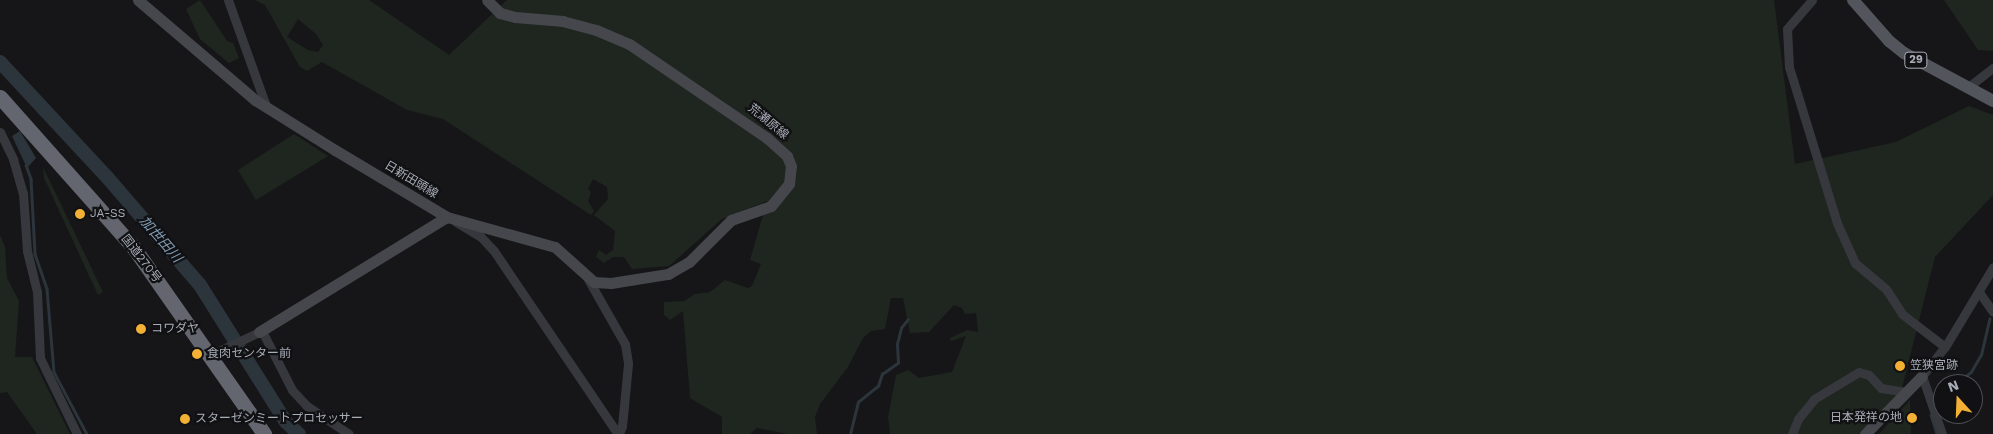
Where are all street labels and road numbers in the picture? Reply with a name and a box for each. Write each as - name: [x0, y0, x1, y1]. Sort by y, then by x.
- road number: 29: [1904, 52, 1928, 68]
- street label: 荒瀬原線: [745, 101, 791, 143]
- street label: 日新田頭線: [382, 158, 440, 202]
- street label: 国道270号: [118, 232, 164, 286]

